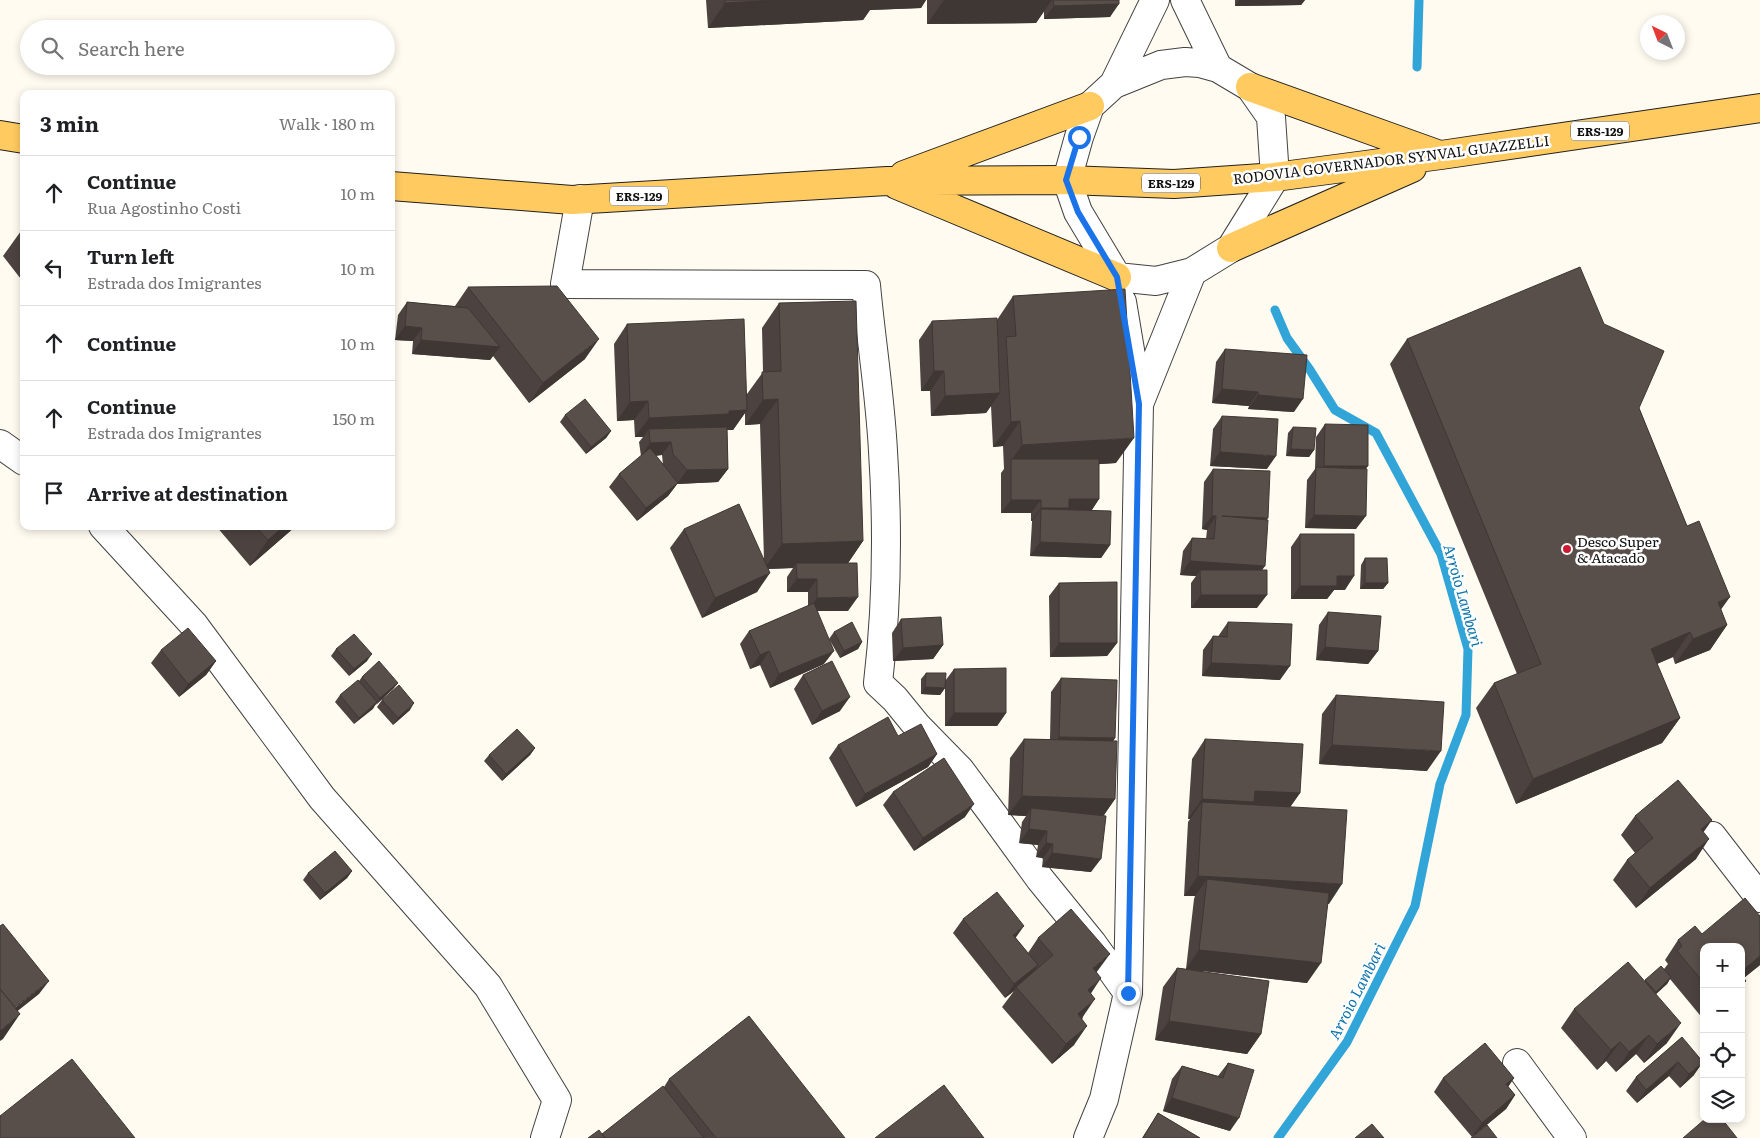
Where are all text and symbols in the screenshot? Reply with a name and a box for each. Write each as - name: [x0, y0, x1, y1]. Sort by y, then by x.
- north arrow: [1640, 15, 1685, 60]
- search box: [20, 20, 395, 75]
- icon: search: [38, 34, 66, 62]
- text: Search here: [78, 34, 185, 62]
- text: 3 min: [40, 107, 99, 138]
- text: Walk · 180 m: [279, 111, 375, 135]
- road number: ERS-129: [1571, 122, 1629, 140]
- route start: [1068, 126, 1091, 149]
- street label: RODOVIA GOVERNADOR SYNVAL GUAZZELLI: [1232, 130, 1550, 188]
- text: Continue: [87, 167, 176, 195]
- road number: ERS-129: [1142, 174, 1200, 192]
- icon: ahead: [40, 179, 68, 207]
- text: 10 m: [341, 181, 375, 205]
- road number: ERS-129: [610, 187, 668, 206]
- text: Rua Agostinho Costi: [87, 195, 241, 219]
- text: Turn left: [87, 242, 174, 270]
- icon: left: [40, 254, 68, 282]
- text: 10 m: [341, 256, 375, 280]
- text: Estrada dos Imigrantes: [87, 270, 261, 294]
- icon: ahead: [40, 329, 68, 357]
- text: Continue: [87, 329, 176, 357]
- text: 10 m: [341, 331, 375, 355]
- text: Continue: [87, 392, 176, 420]
- icon: ahead: [40, 404, 68, 432]
- text: 150 m: [332, 406, 375, 430]
- text: Estrada dos Imigrantes: [87, 420, 261, 444]
- icon: arrive: [40, 479, 68, 507]
- text: Arrive at destination: [87, 479, 288, 507]
- place label: Desco Super & Atacado: [1577, 531, 1659, 567]
- water label: Arroio Lambari: [1438, 541, 1490, 649]
- marker: Desco Super & Atacado: [1561, 543, 1573, 555]
- water label: Arroio Lambari: [1322, 938, 1390, 1043]
- map controls: [1700, 943, 1745, 1123]
- button: +: [1700, 943, 1745, 988]
- route end: [1117, 982, 1140, 1005]
- button: −: [1700, 988, 1745, 1033]
- button: locate: [1700, 1033, 1745, 1078]
- button: layers: [1700, 1078, 1745, 1123]

